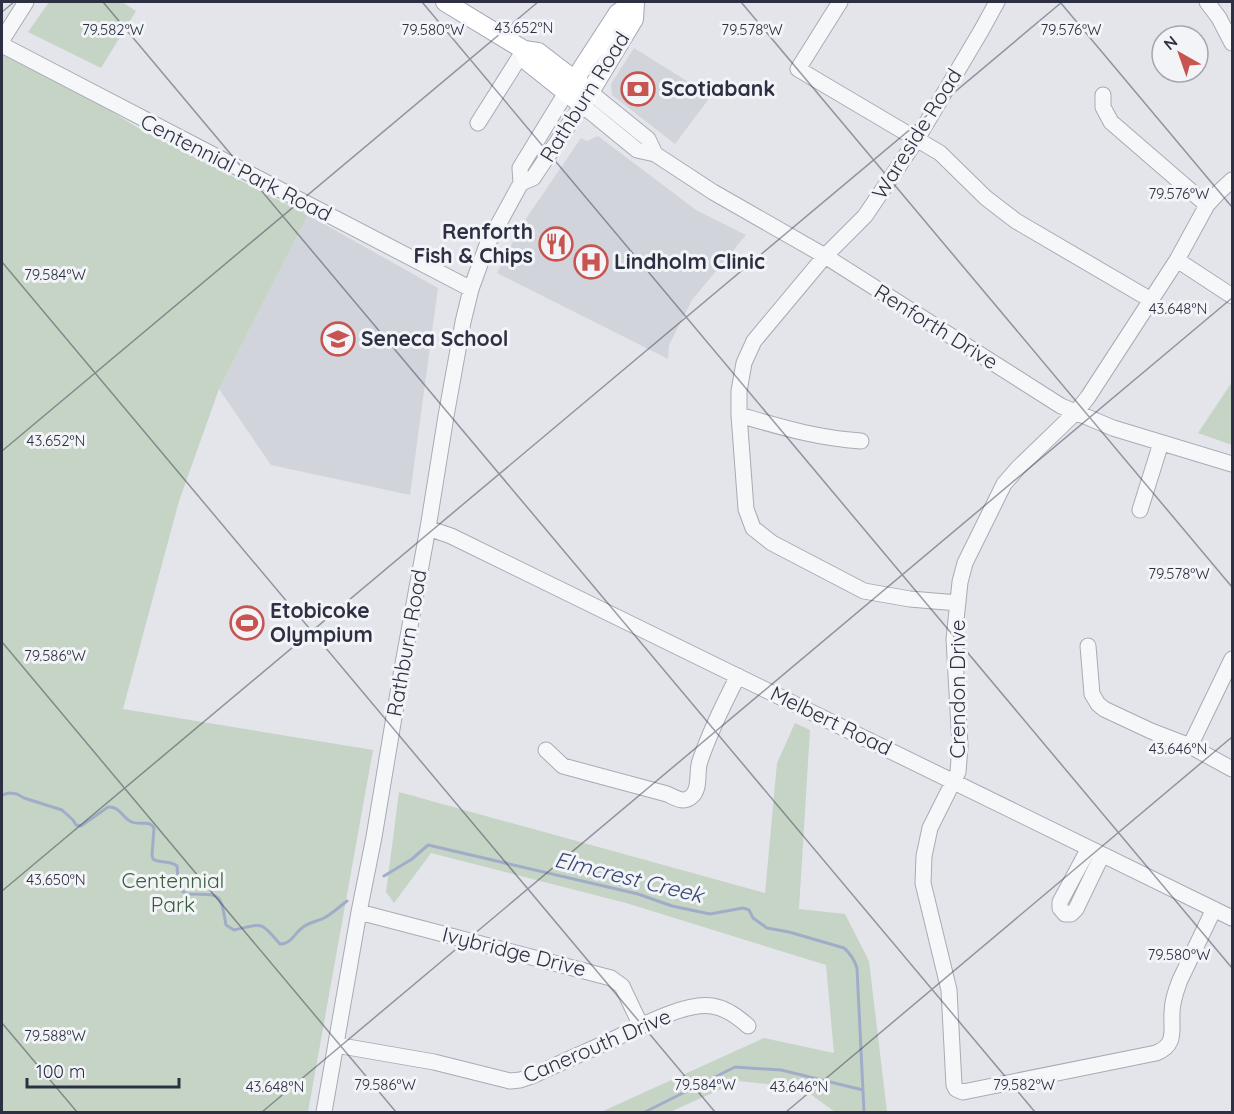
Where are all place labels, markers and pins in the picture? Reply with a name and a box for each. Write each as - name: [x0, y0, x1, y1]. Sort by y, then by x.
- bank icon: Scotiabank: [620, 71, 656, 107]
- place label: Scotiabank: [661, 75, 775, 101]
- place label: Renforth Fish & Chips: [413, 218, 533, 268]
- restaurant icon: Renforth Fish & Chips: [538, 226, 574, 262]
- hospital icon: Lindholm Clinic: [573, 244, 609, 280]
- place label: Lindholm Clinic: [614, 248, 765, 274]
- school or university icon: Seneca School: [320, 321, 356, 357]
- place label: Seneca School: [361, 325, 508, 351]
- place label: Etobicoke Olympium: [270, 597, 373, 647]
- sports icon: Etobicoke Olympium: [229, 605, 265, 641]

